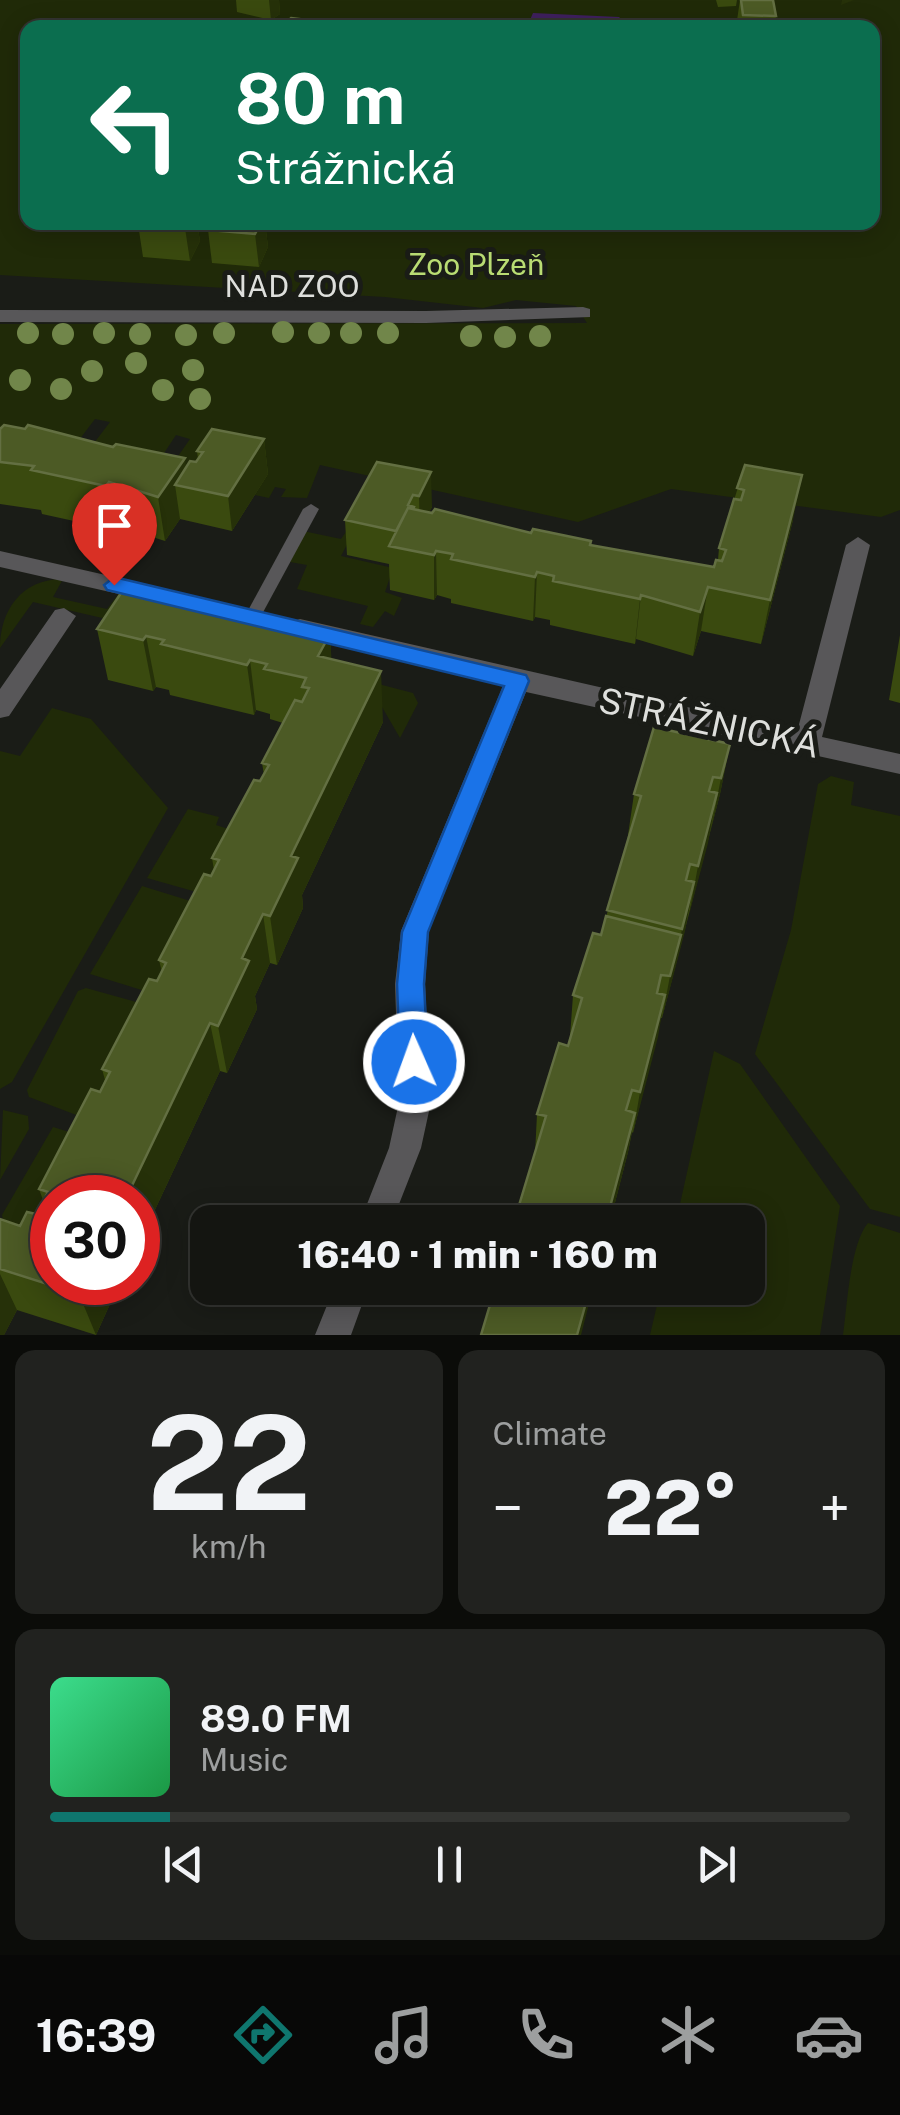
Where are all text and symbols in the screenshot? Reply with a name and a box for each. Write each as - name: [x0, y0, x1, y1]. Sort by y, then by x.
- text: 80 m: [235, 57, 405, 140]
- icon: left: [70, 60, 200, 190]
- text: Strážnická: [235, 141, 456, 194]
- park label: Zoo Plzeň: [408, 246, 544, 282]
- street label: NAD ZOO: [224, 268, 360, 304]
- pin: [72, 483, 157, 586]
- icon: arrive: [87, 498, 142, 553]
- street label: STRÁŽNICKÁ: [595, 678, 823, 766]
- position arrow: [362, 1010, 466, 1114]
- speed limit sign: 30: [30, 1175, 160, 1305]
- text: 16:40 · 1 min · 160 m: [297, 1232, 658, 1277]
- text: 22: [146, 1387, 311, 1539]
- text: Climate: [493, 1415, 607, 1452]
- text: 22°: [604, 1464, 738, 1552]
- text: −: [493, 1476, 523, 1540]
- text: +: [820, 1476, 850, 1540]
- text: km/h: [191, 1528, 266, 1565]
- text: 89.0 FM: [200, 1696, 352, 1741]
- text: Music: [200, 1741, 288, 1778]
- icon: previous: [156, 1837, 211, 1892]
- icon: pause: [422, 1837, 477, 1892]
- icon: next: [689, 1837, 744, 1892]
- icon: directions: [228, 2000, 298, 2070]
- icon: music: [369, 2000, 439, 2070]
- icon: phone: [511, 2000, 581, 2070]
- icon: climate: [653, 2000, 723, 2070]
- icon: car: [794, 2000, 864, 2070]
- text: 16:39: [36, 2009, 156, 2062]

